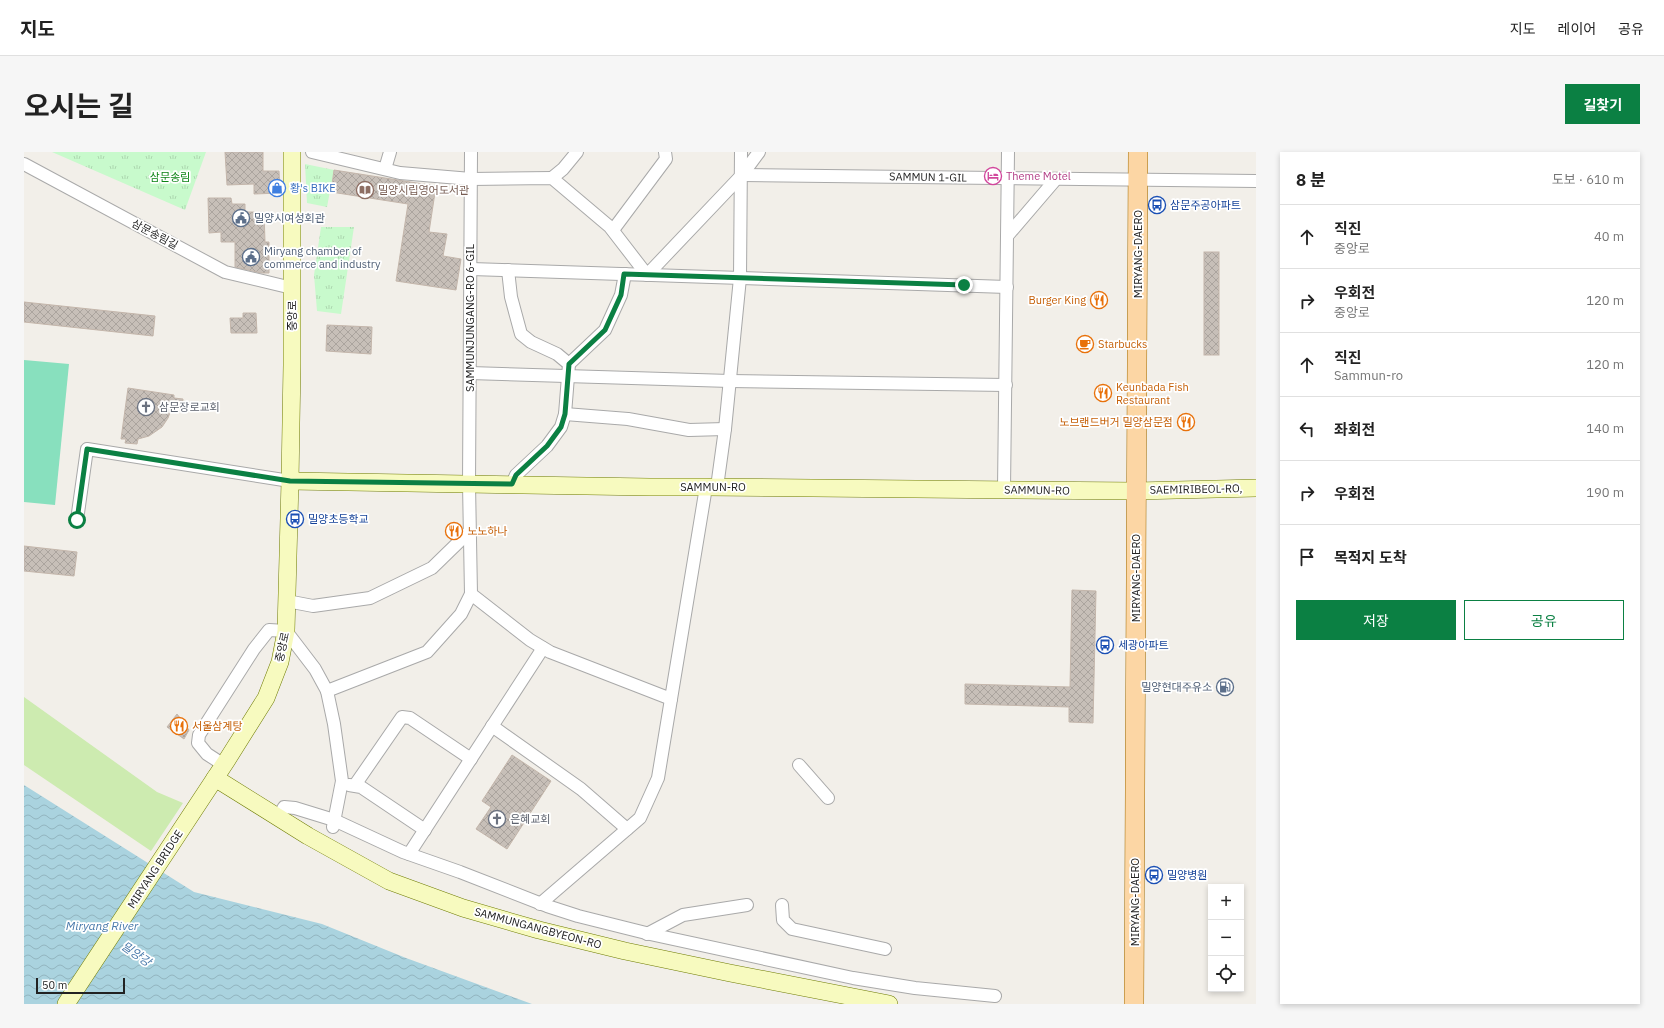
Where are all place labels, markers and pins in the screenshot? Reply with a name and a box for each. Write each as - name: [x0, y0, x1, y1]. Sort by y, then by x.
- hotel icon: Theme Motel: [983, 166, 1003, 186]
- place label: Theme Motel: [1006, 169, 1071, 183]
- shop icon: 황's BIKE: [267, 178, 287, 198]
- library icon: 밀양시립영어도서관: [355, 180, 375, 200]
- place label: 황's BIKE: [290, 181, 336, 195]
- place label: 밀양시립영어도서관: [378, 183, 469, 197]
- bus stop icon: 삼문주공아파트: [1147, 195, 1167, 215]
- place label: 삼문주공아파트: [1170, 198, 1241, 212]
- public building icon: 밀양시여성회관: [231, 208, 251, 228]
- place label: 밀양시여성회관: [254, 211, 325, 225]
- place label: Miryang chamber of commerce and industry: [264, 244, 381, 271]
- public building icon: Miryang chamber of commerce and industry: [241, 247, 261, 267]
- restaurant icon: Burger King: [1089, 290, 1109, 310]
- place label: Burger King: [1029, 293, 1086, 307]
- cafe icon: Starbucks: [1075, 334, 1095, 354]
- place label: Starbucks: [1098, 337, 1147, 351]
- place label: Keunbada Fish Restaurant: [1116, 380, 1189, 407]
- restaurant icon: Keunbada Fish Restaurant: [1093, 383, 1113, 403]
- church icon: 삼문장로교회: [136, 397, 156, 417]
- place label: 삼문장로교회: [159, 400, 220, 414]
- restaurant icon: 노브랜드버거 밀양삼문점: [1176, 412, 1196, 432]
- place label: 노브랜드버거 밀양삼문점: [1059, 415, 1173, 429]
- bus stop icon: 밀양초등학교: [285, 509, 305, 529]
- place label: 밀양초등학교: [308, 512, 369, 526]
- restaurant icon: 노노하나: [444, 521, 464, 541]
- place label: 노노하나: [467, 524, 507, 538]
- bus stop icon: 세광아파트: [1095, 635, 1115, 655]
- place label: 세광아파트: [1118, 638, 1169, 652]
- fuel station icon: 밀양현대주유소: [1215, 677, 1235, 697]
- place label: 밀양현대주유소: [1141, 680, 1212, 694]
- restaurant icon: 서울삼계탕: [169, 716, 189, 736]
- place label: 서울삼계탕: [192, 719, 243, 733]
- church icon: 은혜교회: [487, 809, 507, 829]
- place label: 은혜교회: [510, 812, 550, 826]
- bus stop icon: 밀양병원: [1144, 865, 1164, 885]
- place label: 밀양병원: [1167, 868, 1207, 882]

